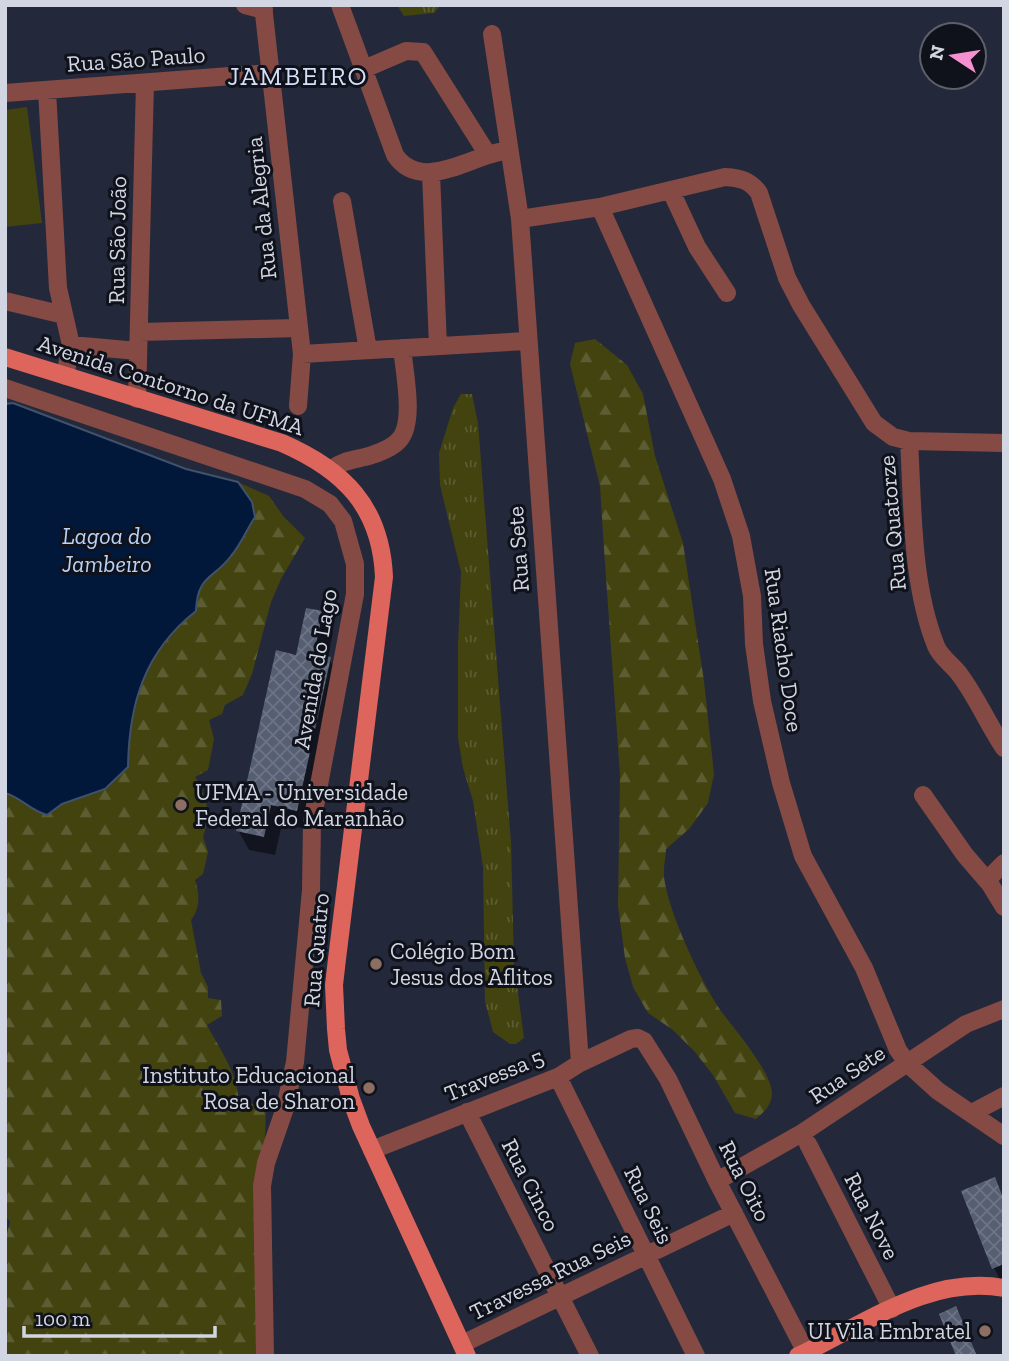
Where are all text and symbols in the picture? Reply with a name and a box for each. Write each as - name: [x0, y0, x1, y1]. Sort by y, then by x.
- north arrow: [918, 21, 988, 91]
- street label: Rua São Paulo: [66, 40, 206, 78]
- text: N: [924, 43, 950, 62]
- district label: JAMBEIRO: [228, 60, 368, 92]
- street label: Rua da Alegria: [240, 135, 282, 281]
- street label: Rua São João: [102, 176, 132, 304]
- street label: Avenida Contorno da UFMA: [34, 329, 309, 442]
- street label: Rua Quatorze: [872, 454, 912, 592]
- street label: Rua Sete: [501, 505, 535, 593]
- water label: Lagoa do Jambeiro: [61, 521, 152, 578]
- street label: Rua Riacho Doce: [759, 566, 809, 734]
- street label: Avenida do Lago: [287, 587, 343, 751]
- place label: UFMA - Universidade Federal do Maranhão: [195, 778, 408, 832]
- marker: UFMA - Universidade Federal do Maranhão: [173, 797, 189, 813]
- street label: Rua Quatro: [297, 892, 335, 1008]
- place label: Colégio Bom Jesus dos Aflitos: [390, 937, 553, 991]
- marker: Colégio Bom Jesus dos Aflitos: [368, 956, 384, 972]
- street label: Rua Sete: [804, 1038, 890, 1110]
- street label: Travessa 5: [440, 1042, 548, 1108]
- place label: Instituto Educacional Rosa de Sharon: [142, 1061, 355, 1115]
- marker: Instituto Educacional Rosa de Sharon: [361, 1080, 377, 1096]
- street label: Rua Cinco: [496, 1134, 566, 1236]
- street label: Rua Oito: [713, 1136, 777, 1226]
- street label: Rua Seis: [618, 1162, 680, 1248]
- street label: Rua Nove: [838, 1168, 906, 1264]
- street label: Travessa Rua Seis: [465, 1224, 635, 1326]
- scale bar: [24, 1294, 215, 1338]
- text: 100 m: [35, 1306, 90, 1331]
- place label: UI Vila Embratel: [807, 1317, 971, 1345]
- marker: UI Vila Embratel: [977, 1323, 993, 1339]

